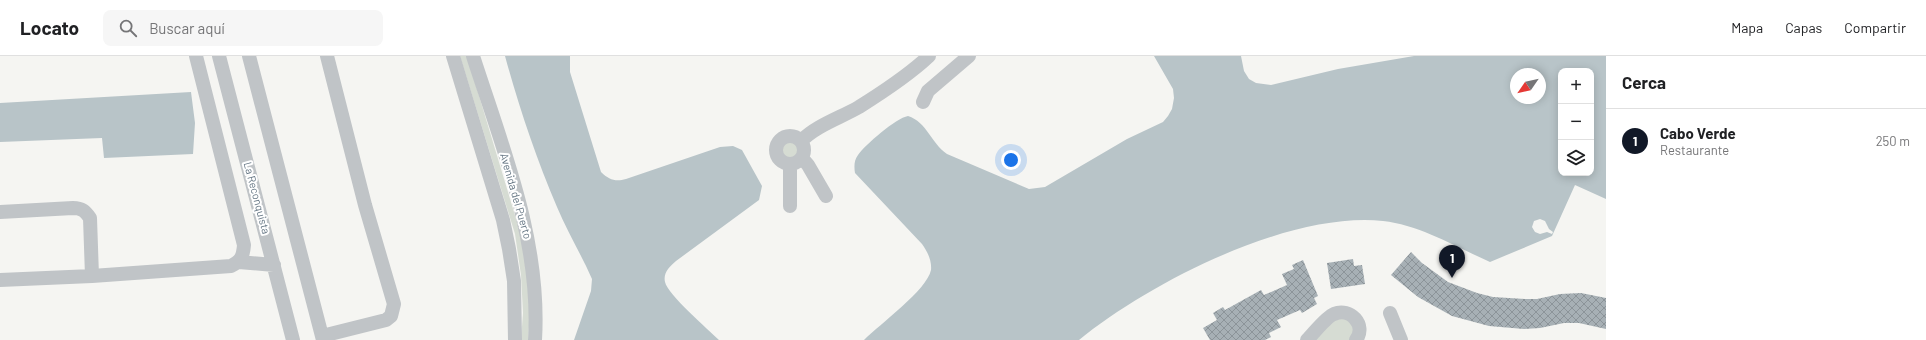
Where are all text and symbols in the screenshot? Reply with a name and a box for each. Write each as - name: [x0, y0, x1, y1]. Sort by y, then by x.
- search box: [103, 10, 383, 46]
- text: Locato: [20, 16, 79, 39]
- icon: search: [117, 17, 139, 39]
- text: Buscar aquí: [149, 19, 225, 37]
- text: Mapa: [1731, 19, 1763, 36]
- text: Capas: [1785, 19, 1822, 36]
- text: Compartir: [1844, 19, 1906, 36]
- north arrow: [1510, 68, 1546, 104]
- map controls: [1558, 68, 1594, 176]
- button: +: [1558, 68, 1594, 104]
- text: Cerca: [1622, 72, 1666, 92]
- button: −: [1558, 104, 1594, 140]
- text: Cabo Verde: [1660, 124, 1736, 142]
- text: 1: [1633, 133, 1637, 149]
- text: 250 m: [1876, 133, 1910, 149]
- button: layers: [1558, 140, 1594, 176]
- text: Restaurante: [1660, 142, 1729, 158]
- your location: [1001, 150, 1021, 170]
- street label: Avenida del Puerto: [498, 151, 535, 240]
- street label: La Reconquista: [242, 160, 273, 235]
- pin: 1: [1439, 245, 1465, 278]

